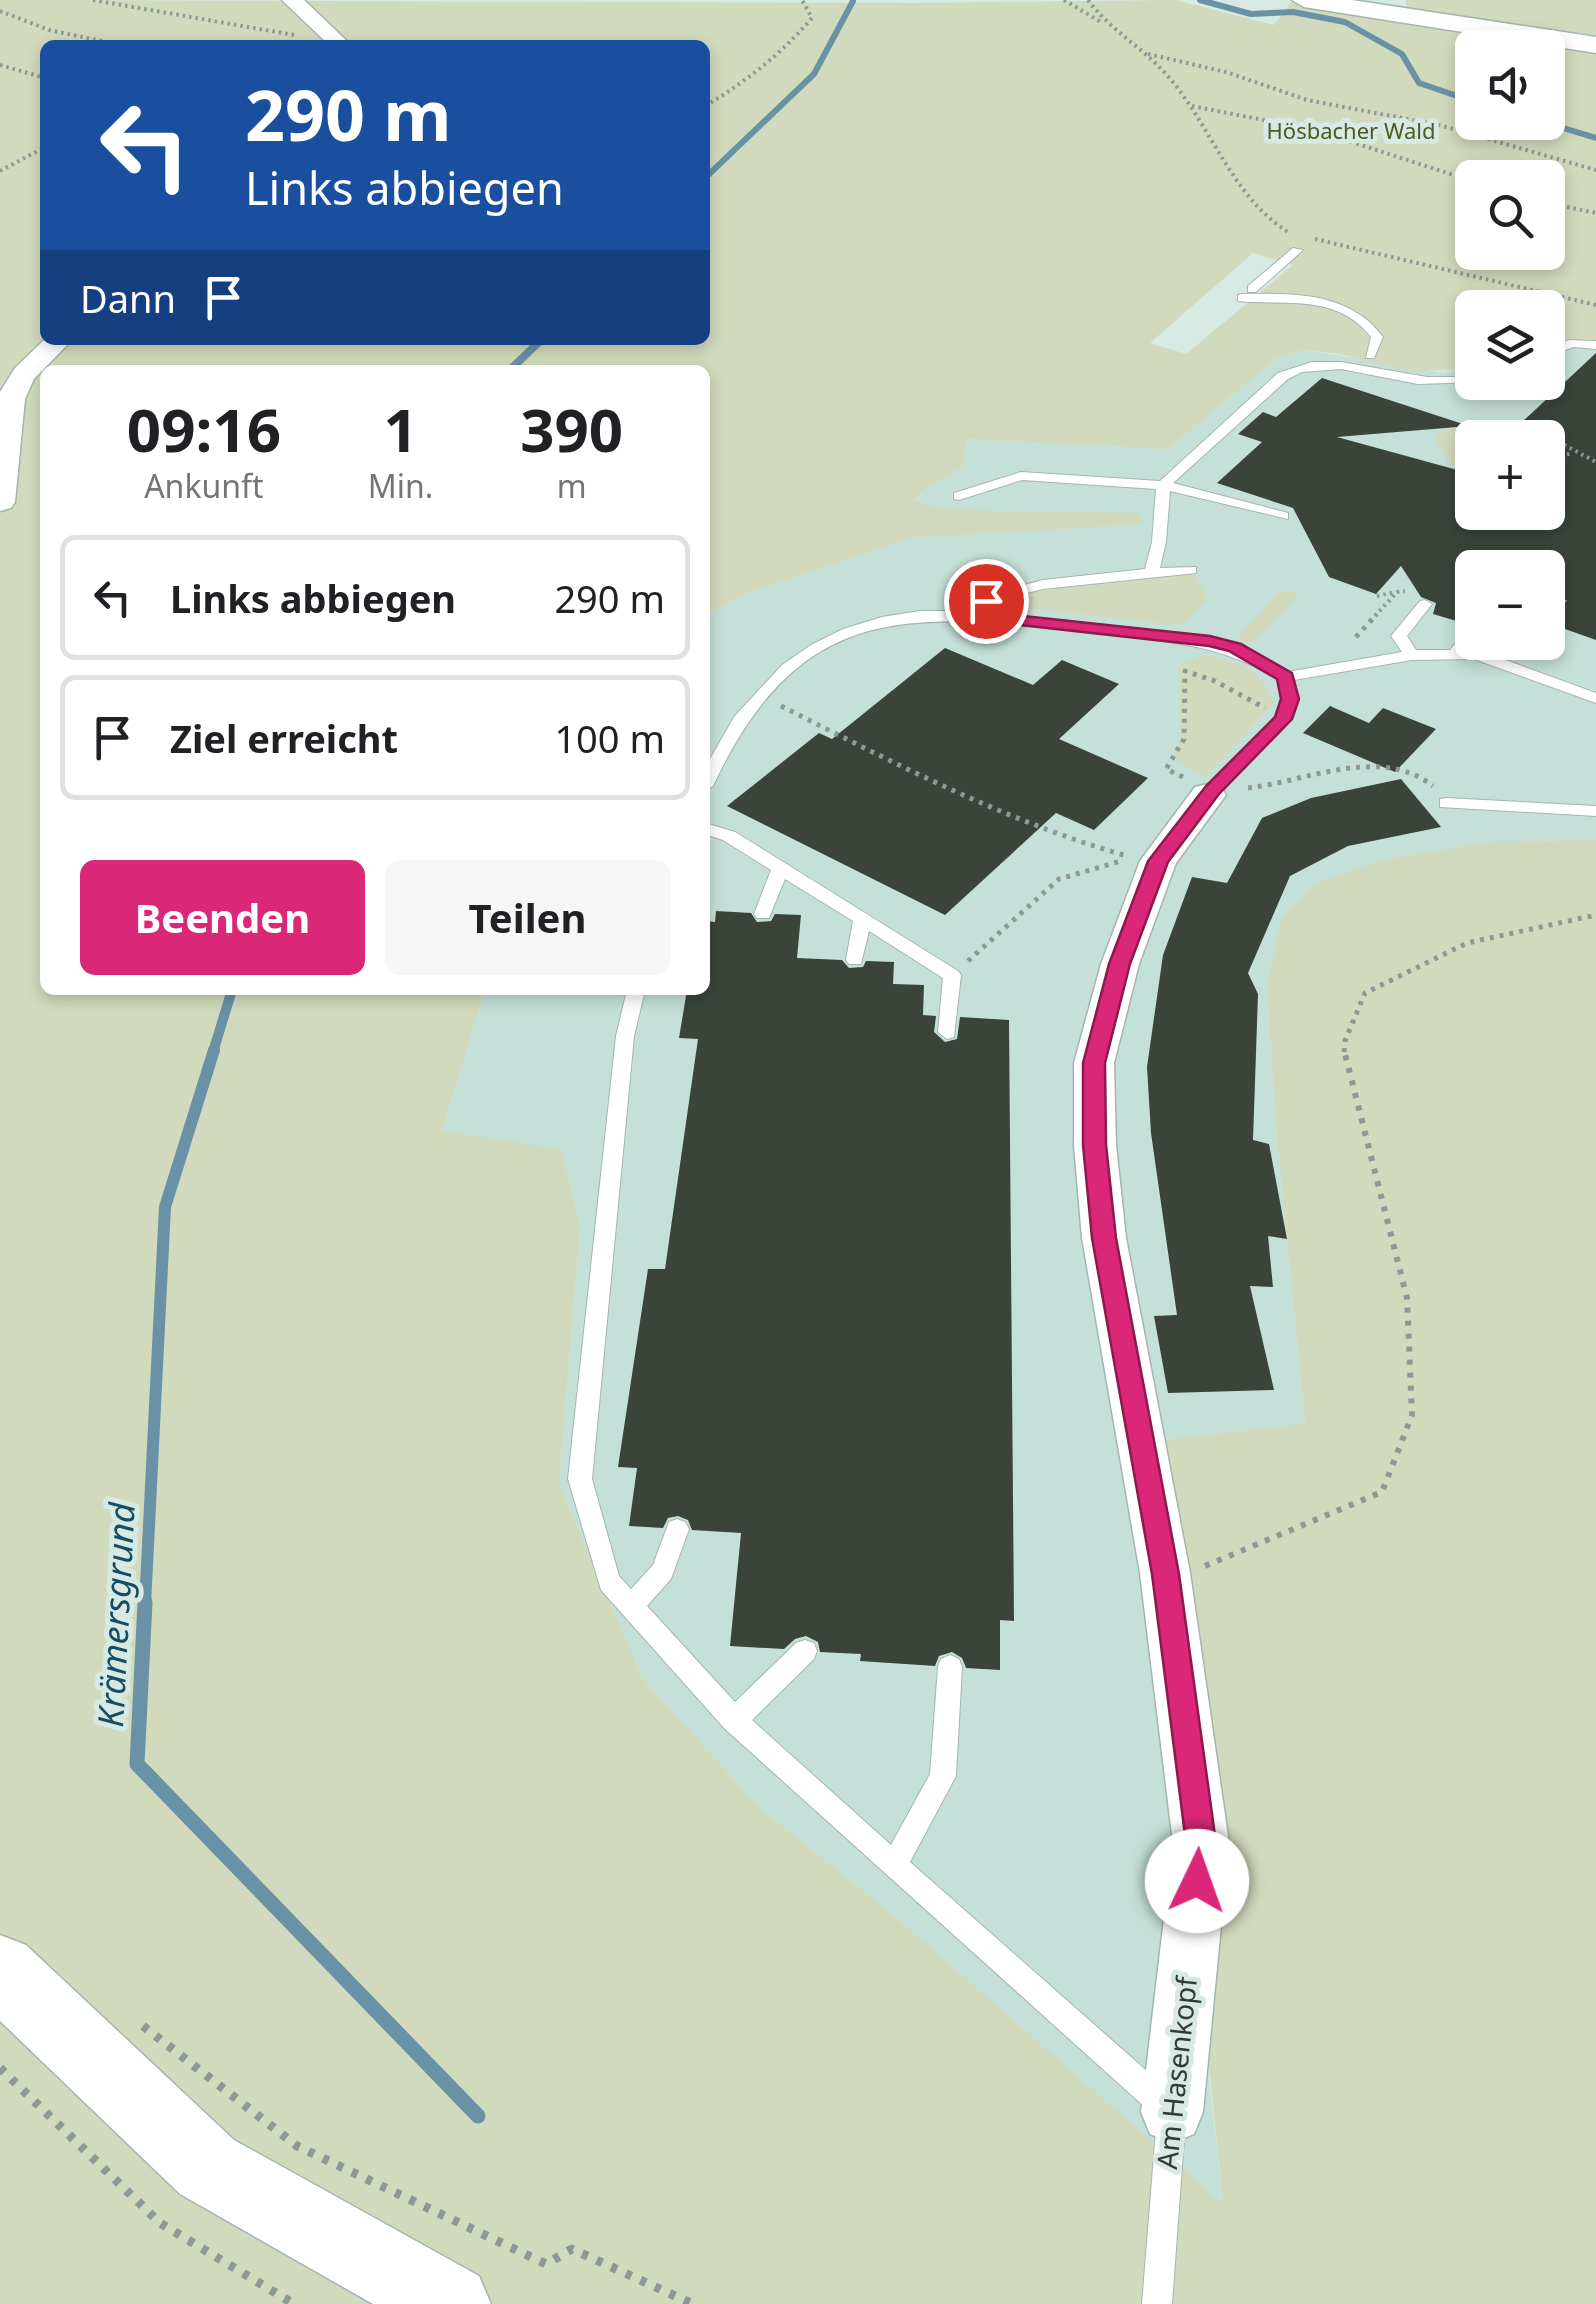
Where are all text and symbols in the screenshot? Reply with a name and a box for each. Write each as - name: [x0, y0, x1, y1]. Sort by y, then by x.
- map controls: [1455, 30, 1565, 660]
- button: sound: [1455, 30, 1565, 140]
- text: 290 m: [245, 66, 452, 162]
- icon: left: [80, 80, 210, 210]
- park label: Hösbacher Wald: [1267, 115, 1435, 145]
- text: Links abbiegen: [245, 157, 564, 218]
- button: search: [1455, 160, 1565, 270]
- icon: arrive: [196, 270, 251, 325]
- text: Dann: [80, 272, 176, 324]
- button: layers: [1455, 290, 1565, 400]
- text: 09:16: [127, 388, 281, 470]
- text: 1: [383, 388, 418, 470]
- text: 390: [520, 388, 623, 470]
- button: +: [1455, 420, 1565, 530]
- text: Ankunft: [144, 464, 264, 507]
- text: Min.: [368, 464, 433, 507]
- text: m: [557, 464, 587, 507]
- button: −: [1455, 550, 1565, 660]
- pin: [944, 559, 1029, 644]
- icon: left: [85, 570, 140, 625]
- text: Links abbiegen: [170, 572, 456, 624]
- text: 290 m: [554, 572, 665, 624]
- icon: arrive: [959, 574, 1014, 629]
- icon: arrive: [85, 710, 140, 765]
- text: Ziel erreicht: [170, 712, 398, 764]
- text: 100 m: [554, 712, 665, 764]
- button: Beenden: [80, 860, 365, 975]
- button: Teilen: [385, 860, 670, 975]
- water label: Krämersgrund: [86, 1501, 145, 1728]
- position arrow: [1145, 1829, 1249, 1933]
- street label: Am Hasenkopf: [1147, 1974, 1205, 2171]

